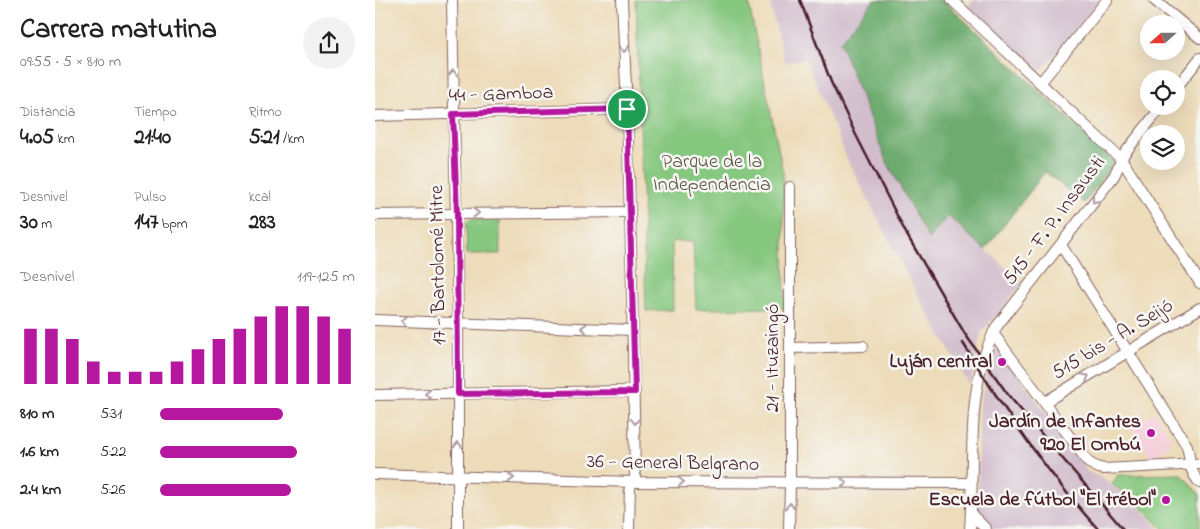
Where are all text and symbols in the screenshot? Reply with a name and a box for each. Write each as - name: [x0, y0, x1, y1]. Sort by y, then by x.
- text: Carrera matutina: [20, 10, 217, 51]
- north arrow: [1140, 15, 1185, 60]
- map controls: [1140, 15, 1185, 170]
- button: share: [303, 17, 355, 69]
- one-way arrow: [619, 45, 630, 53]
- text: 09:55 · 5 × 810 m: [20, 50, 121, 74]
- one-way arrow: [448, 69, 458, 76]
- button: locate: [1140, 70, 1185, 115]
- street label: 44 - Gamboa: [448, 79, 554, 111]
- pin: [606, 88, 648, 130]
- icon: arrive: [613, 95, 641, 123]
- text: Distancia: [20, 102, 75, 123]
- text: Tiempo: [134, 102, 177, 123]
- text: Ritmo: [249, 102, 282, 123]
- text: 4.05: [20, 123, 54, 153]
- text: 21:40: [134, 123, 171, 153]
- text: 5:21: [249, 123, 280, 153]
- button: layers: [1140, 125, 1185, 170]
- text: km: [54, 129, 75, 150]
- text: /km: [280, 129, 304, 150]
- park label: Parque de la Independencia: [653, 148, 771, 200]
- street label: 515 - F. P. Insausti: [997, 150, 1113, 292]
- street label: 17 - Bartolomé Mitre: [423, 185, 455, 345]
- text: Desnivel: [20, 187, 68, 208]
- text: Pulso: [134, 187, 166, 208]
- text: kcal: [249, 187, 271, 208]
- one-way arrow: [1093, 194, 1101, 203]
- text: 30: [20, 208, 38, 238]
- text: 147: [134, 208, 158, 238]
- text: 283: [249, 208, 276, 238]
- one-way arrow: [472, 208, 480, 218]
- text: m: [38, 214, 52, 235]
- text: bpm: [158, 214, 188, 235]
- text: Desnivel: [20, 265, 74, 289]
- text: 119–125 m: [297, 265, 355, 289]
- street label: 515 bis - A. Seijó: [1047, 292, 1179, 388]
- street label: 21 - Ituzaingó: [759, 304, 789, 412]
- one-way arrow: [400, 316, 408, 327]
- one-way arrow: [580, 323, 588, 333]
- place label: Luján central: [889, 348, 992, 377]
- marker: Luján central: [996, 356, 1008, 368]
- one-way arrow: [1081, 373, 1090, 383]
- one-way arrow: [424, 389, 432, 399]
- text: 810 m: [20, 402, 54, 426]
- text: 5:31: [100, 402, 122, 426]
- place label: Jardín de Infantes 920 El Ombú: [989, 408, 1141, 460]
- one-way arrow: [630, 418, 640, 425]
- marker: Jardín de Infantes 920 El Ombú: [1145, 427, 1157, 439]
- text: 1.6 km: [20, 440, 59, 464]
- text: 5:22: [100, 440, 126, 464]
- one-way arrow: [453, 441, 463, 449]
- street label: 36 - General Belgrano: [587, 448, 759, 481]
- one-way arrow: [507, 473, 515, 484]
- one-way arrow: [678, 477, 686, 488]
- text: 2.4 km: [20, 478, 61, 502]
- text: 5:26: [100, 478, 126, 502]
- one-way arrow: [840, 478, 848, 488]
- place label: Escuela de fútbol "El trébol": [929, 486, 1156, 515]
- marker: Escuela de fútbol "El trébol": [1160, 494, 1172, 506]
- one-way arrow: [784, 502, 795, 510]

